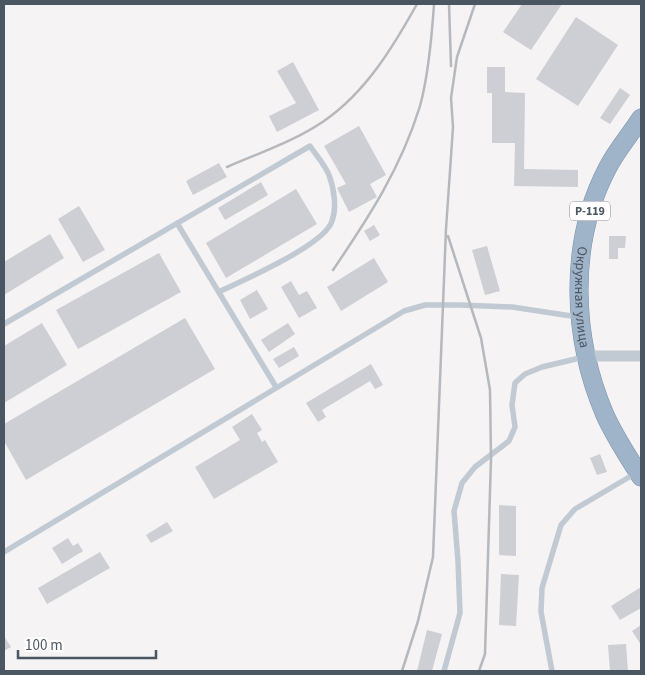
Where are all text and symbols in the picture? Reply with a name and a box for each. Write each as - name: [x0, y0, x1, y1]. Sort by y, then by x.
- road number: Р-119: [570, 202, 610, 220]
- street label: Окружная улица: [569, 245, 594, 350]
- scale bar: [18, 628, 155, 660]
- text: 100 m: [25, 635, 63, 656]

